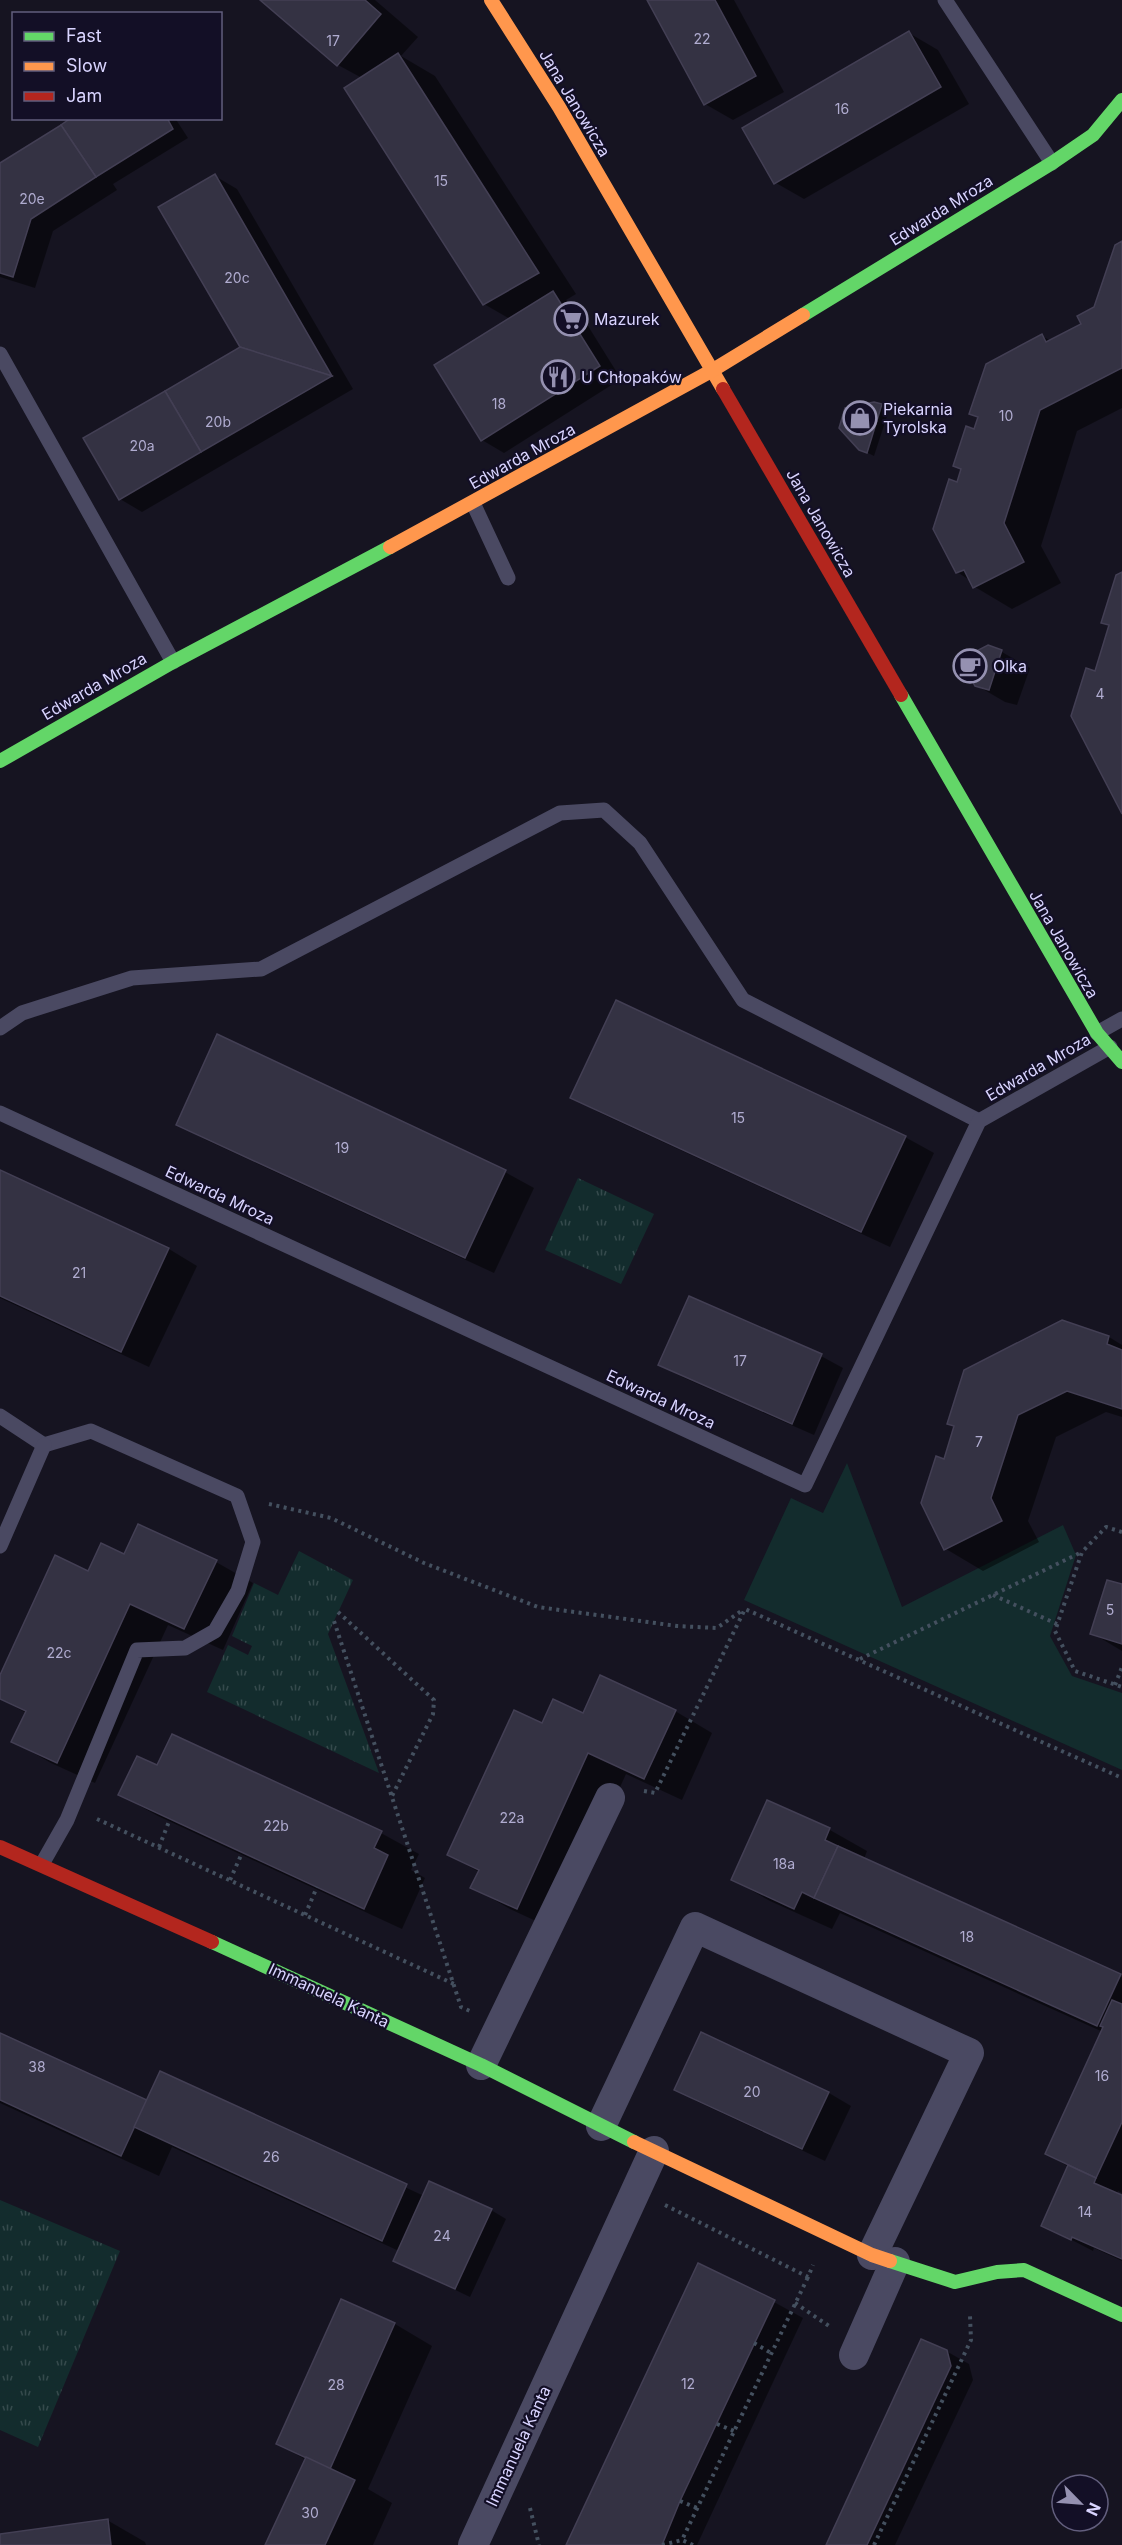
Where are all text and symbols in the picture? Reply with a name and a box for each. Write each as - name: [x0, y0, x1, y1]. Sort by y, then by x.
- legend: [12, 12, 222, 120]
- text: Fast: [66, 25, 102, 46]
- house number: 22: [693, 30, 711, 47]
- house number: 17: [326, 32, 340, 49]
- street label: Jana Janowicza: [535, 46, 615, 160]
- text: Slow: [66, 55, 107, 76]
- text: Jam: [66, 85, 102, 106]
- house number: 16: [835, 100, 849, 117]
- street label: Edwarda Mroza: [886, 170, 996, 250]
- house number: 15: [434, 172, 448, 189]
- house number: 20e: [19, 190, 45, 207]
- house number: 20c: [224, 269, 250, 286]
- supermarket icon: Mazurek: [553, 301, 589, 337]
- place label: Mazurek: [594, 309, 660, 329]
- restaurant icon: U Chłopaków: [540, 359, 576, 395]
- place label: U Chłopaków: [581, 367, 682, 387]
- house number: 18: [492, 395, 506, 412]
- place label: Piekarnia Tyrolska: [883, 399, 953, 437]
- shop icon: Piekarnia Tyrolska: [842, 400, 878, 436]
- house number: 10: [999, 407, 1013, 424]
- house number: 20b: [205, 413, 231, 430]
- street label: Edwarda Mroza: [466, 419, 578, 493]
- house number: 20a: [129, 437, 155, 454]
- street label: Jana Janowicza: [782, 465, 860, 581]
- street label: Edwarda Mroza: [38, 648, 150, 724]
- cafe icon: Olka: [952, 648, 988, 684]
- place label: Olka: [993, 656, 1027, 676]
- house number: 4: [1095, 685, 1105, 702]
- street label: Jana Janowicza: [1025, 886, 1103, 1002]
- street label: Edwarda Mroza: [982, 1029, 1094, 1105]
- house number: 15: [731, 1109, 745, 1126]
- house number: 19: [335, 1139, 349, 1156]
- street label: Edwarda Mroza: [162, 1161, 278, 1229]
- house number: 21: [72, 1264, 86, 1281]
- house number: 17: [733, 1352, 747, 1369]
- street label: Edwarda Mroza: [603, 1365, 719, 1433]
- house number: 7: [975, 1433, 983, 1450]
- house number: 5: [1106, 1601, 1114, 1618]
- house number: 22c: [46, 1644, 72, 1661]
- house number: 22a: [500, 1809, 524, 1826]
- house number: 22b: [263, 1817, 289, 1834]
- house number: 18a: [773, 1855, 795, 1872]
- house number: 18: [960, 1928, 974, 1945]
- street label: Immanuela Kanta: [266, 1958, 392, 2032]
- house number: 38: [28, 2058, 46, 2075]
- house number: 16: [1095, 2067, 1109, 2084]
- house number: 20: [743, 2083, 761, 2100]
- house number: 26: [262, 2148, 280, 2165]
- house number: 14: [1078, 2203, 1092, 2220]
- house number: 24: [433, 2227, 451, 2244]
- house number: 12: [681, 2375, 695, 2392]
- house number: 28: [327, 2376, 345, 2393]
- street label: Immanuela Kanta: [481, 2383, 555, 2509]
- north arrow: [1050, 2473, 1110, 2533]
- text: N: [1082, 2500, 1105, 2519]
- house number: 30: [301, 2504, 319, 2521]

